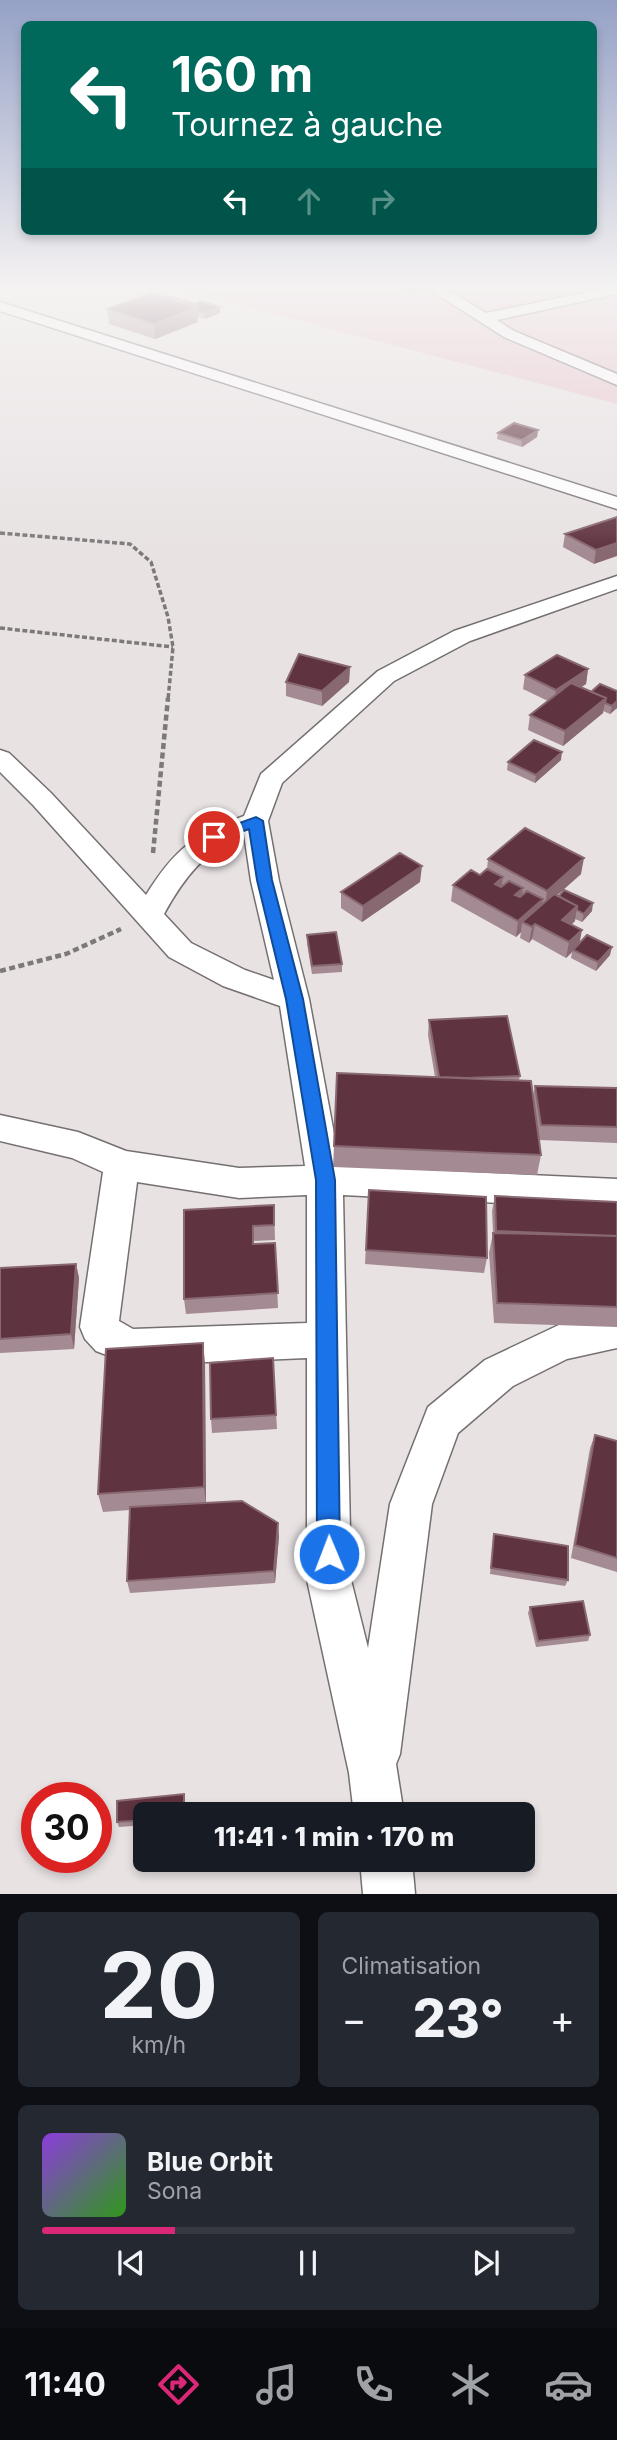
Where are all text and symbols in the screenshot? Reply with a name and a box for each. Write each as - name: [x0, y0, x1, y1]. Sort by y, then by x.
- text: 160 m: [171, 45, 313, 104]
- icon: left: [56, 49, 147, 140]
- text: Tournez à gauche: [171, 105, 443, 144]
- icon: left: [217, 182, 255, 220]
- icon: ahead: [290, 182, 328, 220]
- icon: right: [363, 182, 401, 220]
- pin: [184, 807, 244, 867]
- icon: arrive: [195, 818, 233, 856]
- position arrow: [292, 1517, 366, 1591]
- speed limit sign: 30: [21, 1782, 112, 1873]
- text: 11:41 · 1 min · 170 m: [214, 1821, 454, 1852]
- text: 20: [99, 1930, 218, 2040]
- text: Climatisation: [342, 1952, 481, 1980]
- text: 23°: [413, 1987, 504, 2050]
- text: −: [342, 1996, 367, 2042]
- text: +: [550, 1996, 575, 2042]
- text: km/h: [131, 2031, 186, 2059]
- text: Blue Orbit: [147, 2146, 273, 2177]
- text: Sona: [147, 2177, 202, 2205]
- icon: previous: [112, 2244, 150, 2282]
- icon: pause: [289, 2244, 327, 2282]
- icon: next: [467, 2244, 505, 2282]
- icon: directions: [154, 2360, 203, 2409]
- icon: music: [252, 2360, 301, 2409]
- icon: phone: [349, 2360, 398, 2409]
- icon: climate: [446, 2360, 495, 2409]
- icon: car: [544, 2360, 593, 2409]
- text: 11:40: [24, 2365, 106, 2404]

